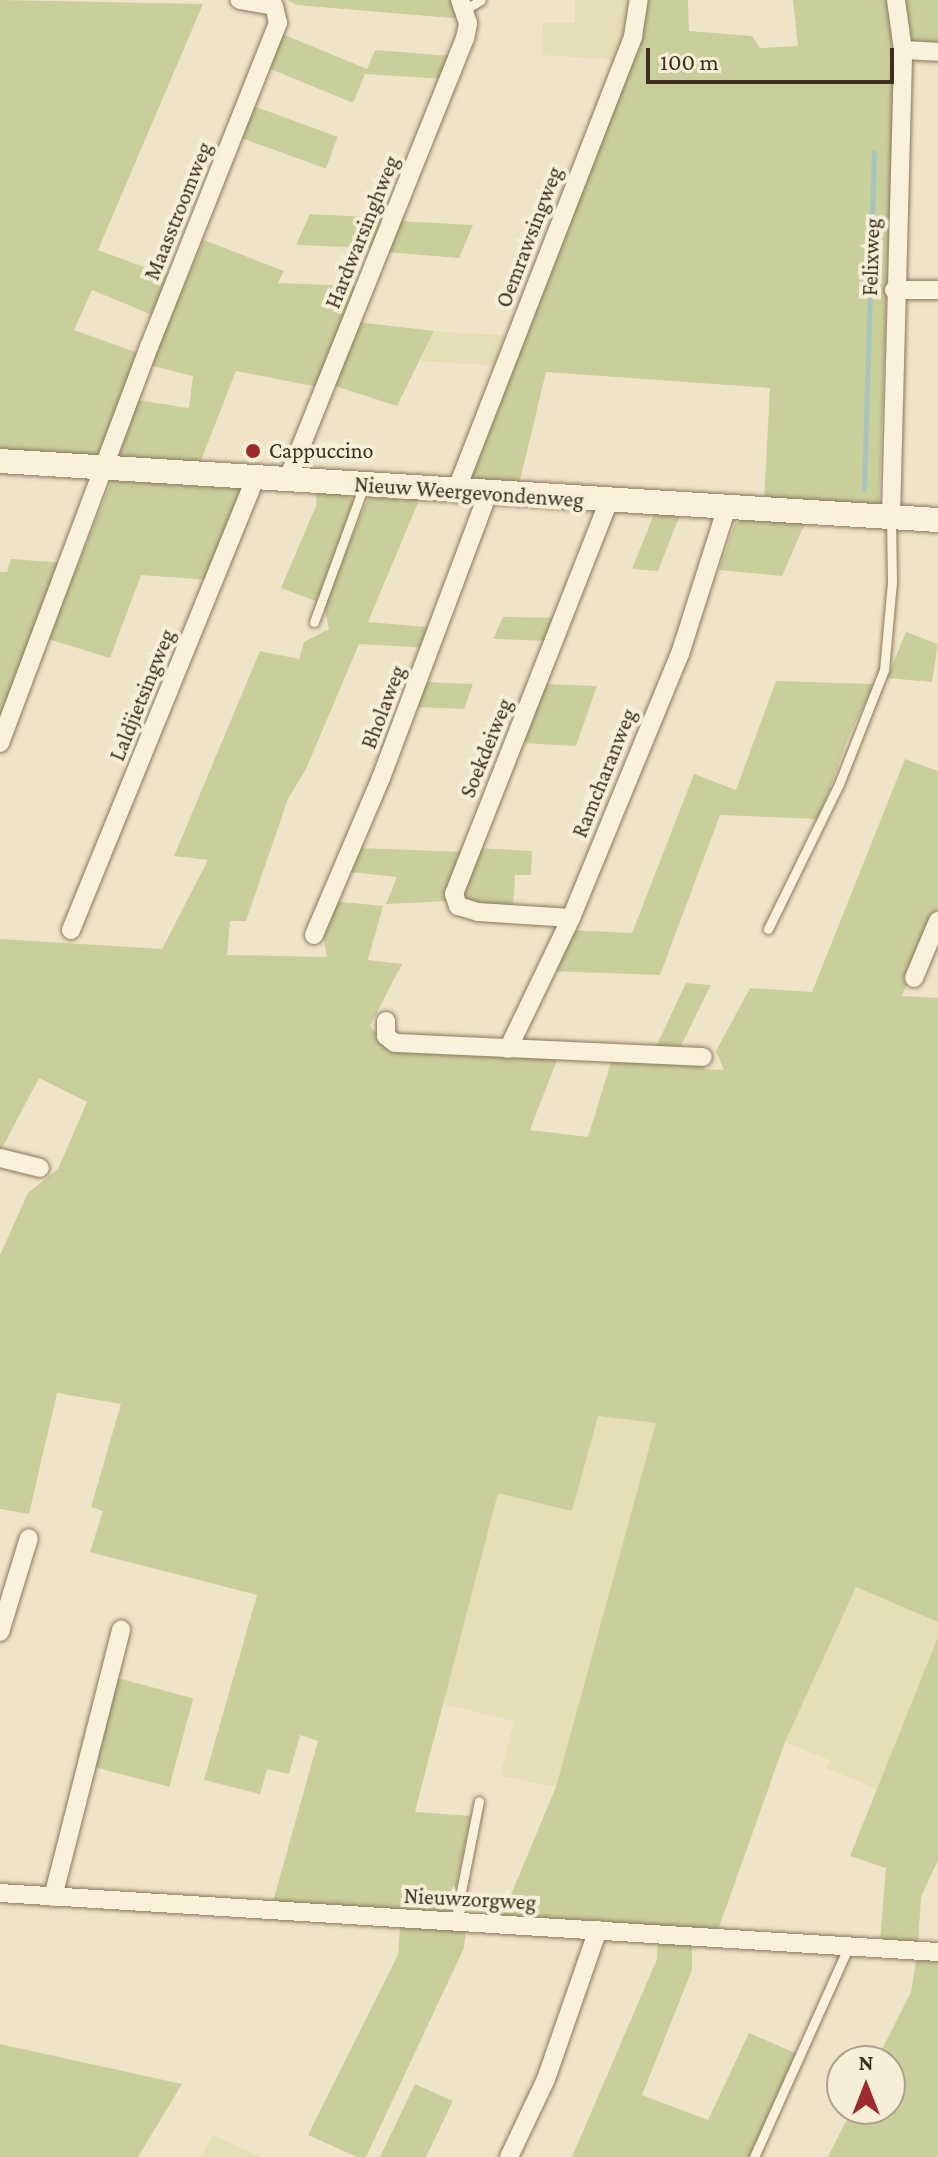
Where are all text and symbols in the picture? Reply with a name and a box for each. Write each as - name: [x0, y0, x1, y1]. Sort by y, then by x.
- scale bar: [650, 32, 898, 82]
- text: 100 m: [660, 48, 719, 75]
- street label: Maasstroomweg: [138, 138, 218, 284]
- street label: Hardwarsinghweg: [319, 152, 405, 312]
- street label: Oemrawsingweg: [490, 163, 568, 311]
- street label: Felixweg: [856, 218, 886, 296]
- place label: Cappuccino: [269, 438, 373, 464]
- marker: Cappuccino: [244, 442, 262, 460]
- street label: Nieuw Weergevondenweg: [353, 471, 585, 513]
- street label: Laldjietsingweg: [104, 625, 180, 765]
- street label: Bholaweg: [355, 662, 411, 752]
- street label: Soekdeiweg: [454, 695, 518, 801]
- street label: Ramcharanweg: [566, 705, 642, 841]
- street label: Nieuwzorgweg: [403, 1882, 537, 1916]
- north arrow: [826, 2045, 906, 2125]
- text: N: [859, 2050, 874, 2075]

